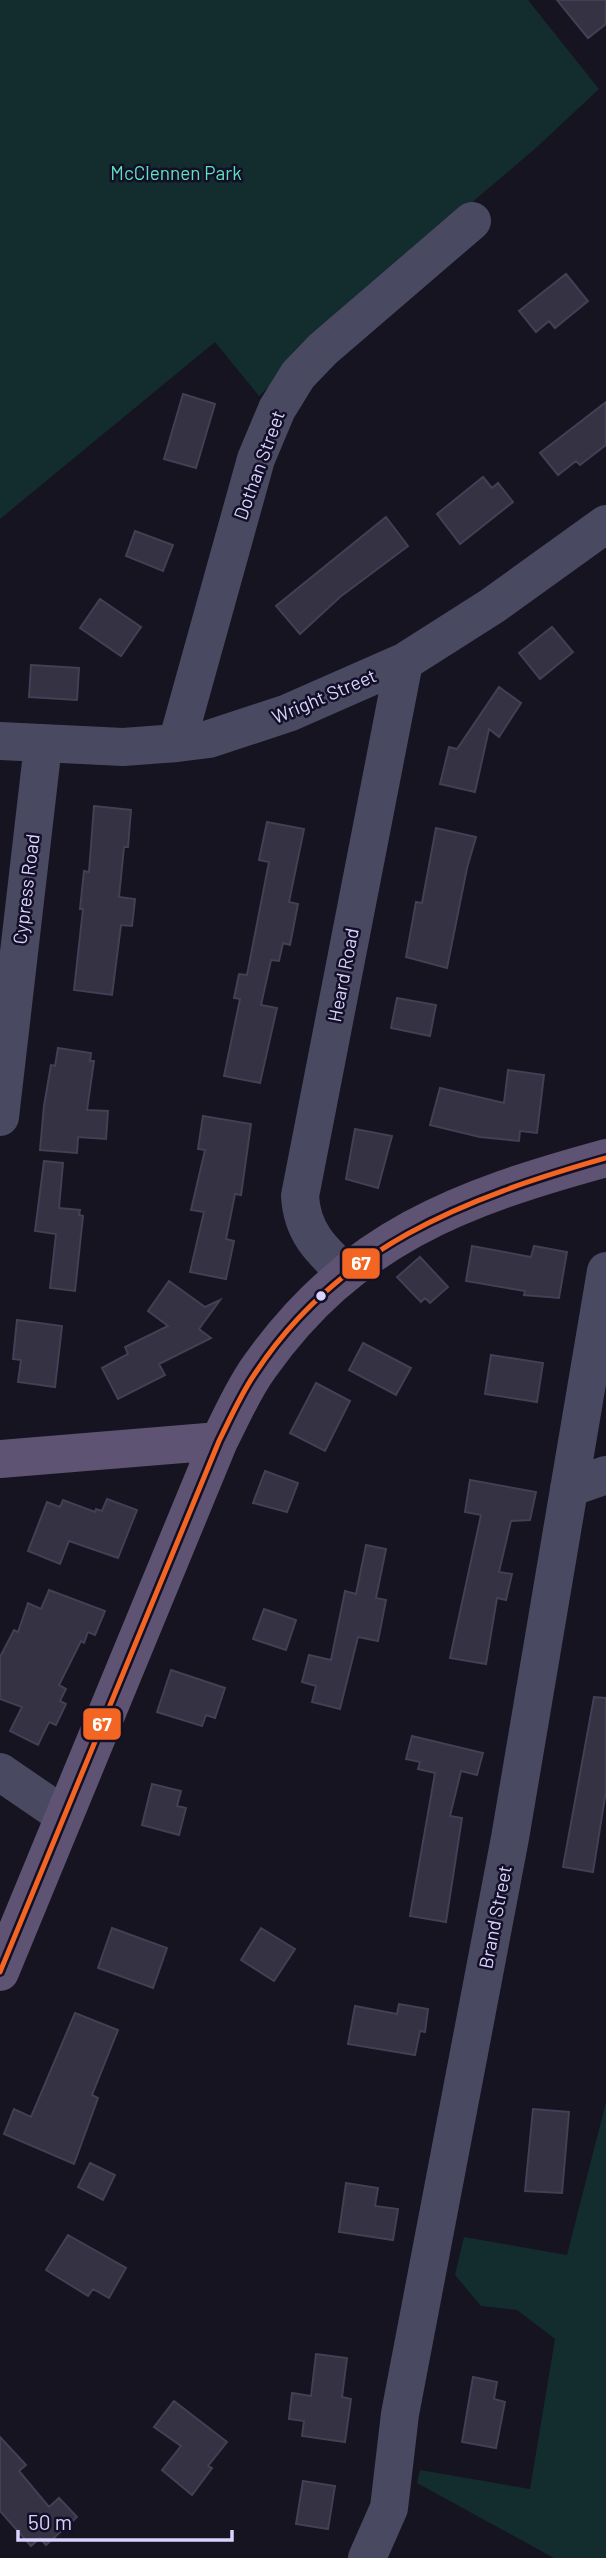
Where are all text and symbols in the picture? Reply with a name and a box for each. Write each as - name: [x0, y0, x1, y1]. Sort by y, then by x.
- park label: McClennen Park: [110, 161, 242, 184]
- street label: Dothan Street: [228, 407, 289, 523]
- street label: Wright Street: [268, 663, 380, 728]
- street label: Cypress Road: [7, 832, 44, 946]
- street label: Heard Road: [322, 926, 363, 1024]
- line badge: 67: [341, 1247, 381, 1280]
- text: 67: [351, 1251, 371, 1274]
- unlabelled marker: [314, 1289, 328, 1303]
- line badge: 67: [82, 1707, 122, 1741]
- text: 67: [92, 1712, 112, 1735]
- street label: Brand Street: [473, 1863, 516, 1970]
- scale bar: [18, 2498, 231, 2542]
- text: 50 m: [28, 2509, 72, 2534]

